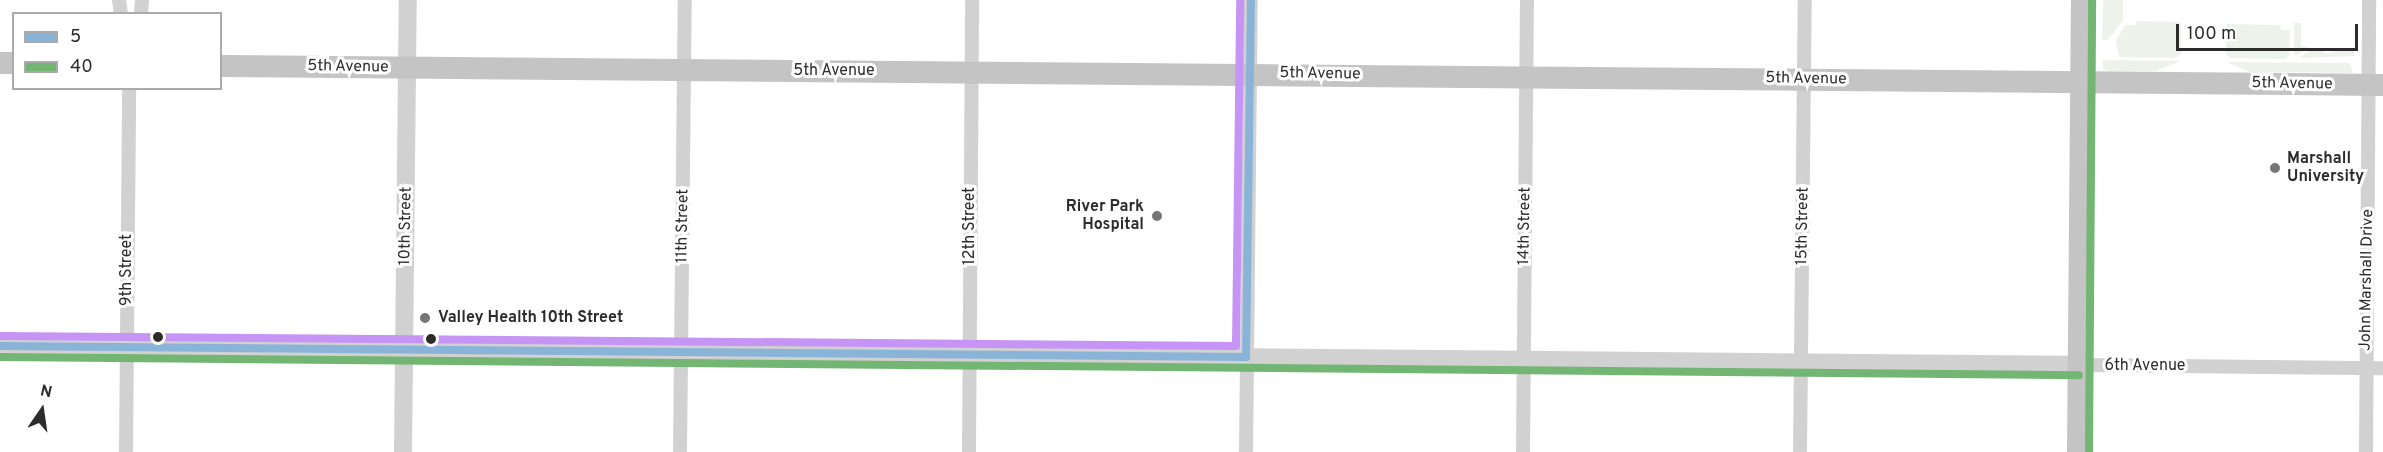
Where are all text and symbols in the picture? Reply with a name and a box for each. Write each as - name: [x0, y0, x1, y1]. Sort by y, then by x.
- legend: [12, 12, 222, 90]
- scale bar: [2179, 12, 2360, 50]
- text: 100 m: [2187, 23, 2236, 46]
- text: 5: [70, 26, 81, 49]
- text: 40: [70, 56, 93, 79]
- street label: 5th Avenue: [307, 57, 389, 77]
- street label: 5th Avenue: [793, 61, 875, 81]
- street label: 5th Avenue: [1279, 64, 1361, 84]
- street label: 5th Avenue: [1765, 69, 1847, 89]
- street label: 5th Avenue: [2251, 74, 2333, 94]
- place label: Marshall University: [2287, 149, 2364, 187]
- marker: Marshall University: [2268, 161, 2282, 175]
- street label: 10th Street: [396, 186, 416, 266]
- street label: 12th Street: [960, 187, 980, 265]
- street label: 14th Street: [1515, 187, 1535, 265]
- street label: 15th Street: [1793, 187, 1813, 265]
- street label: 11th Street: [673, 189, 693, 263]
- place label: River Park Hospital: [1066, 197, 1144, 235]
- marker: River Park Hospital: [1148, 207, 1166, 225]
- street label: John Marshall Drive: [2356, 209, 2378, 351]
- street label: 9th Street: [117, 234, 137, 306]
- place label: Valley Health 10th Street: [438, 308, 623, 328]
- marker: Valley Health 10th Street: [416, 309, 434, 327]
- unlabelled marker: [152, 331, 164, 343]
- unlabelled marker: [425, 333, 437, 345]
- street label: 6th Avenue: [2104, 356, 2186, 376]
- north arrow: [12, 380, 72, 440]
- text: N: [38, 381, 54, 403]

